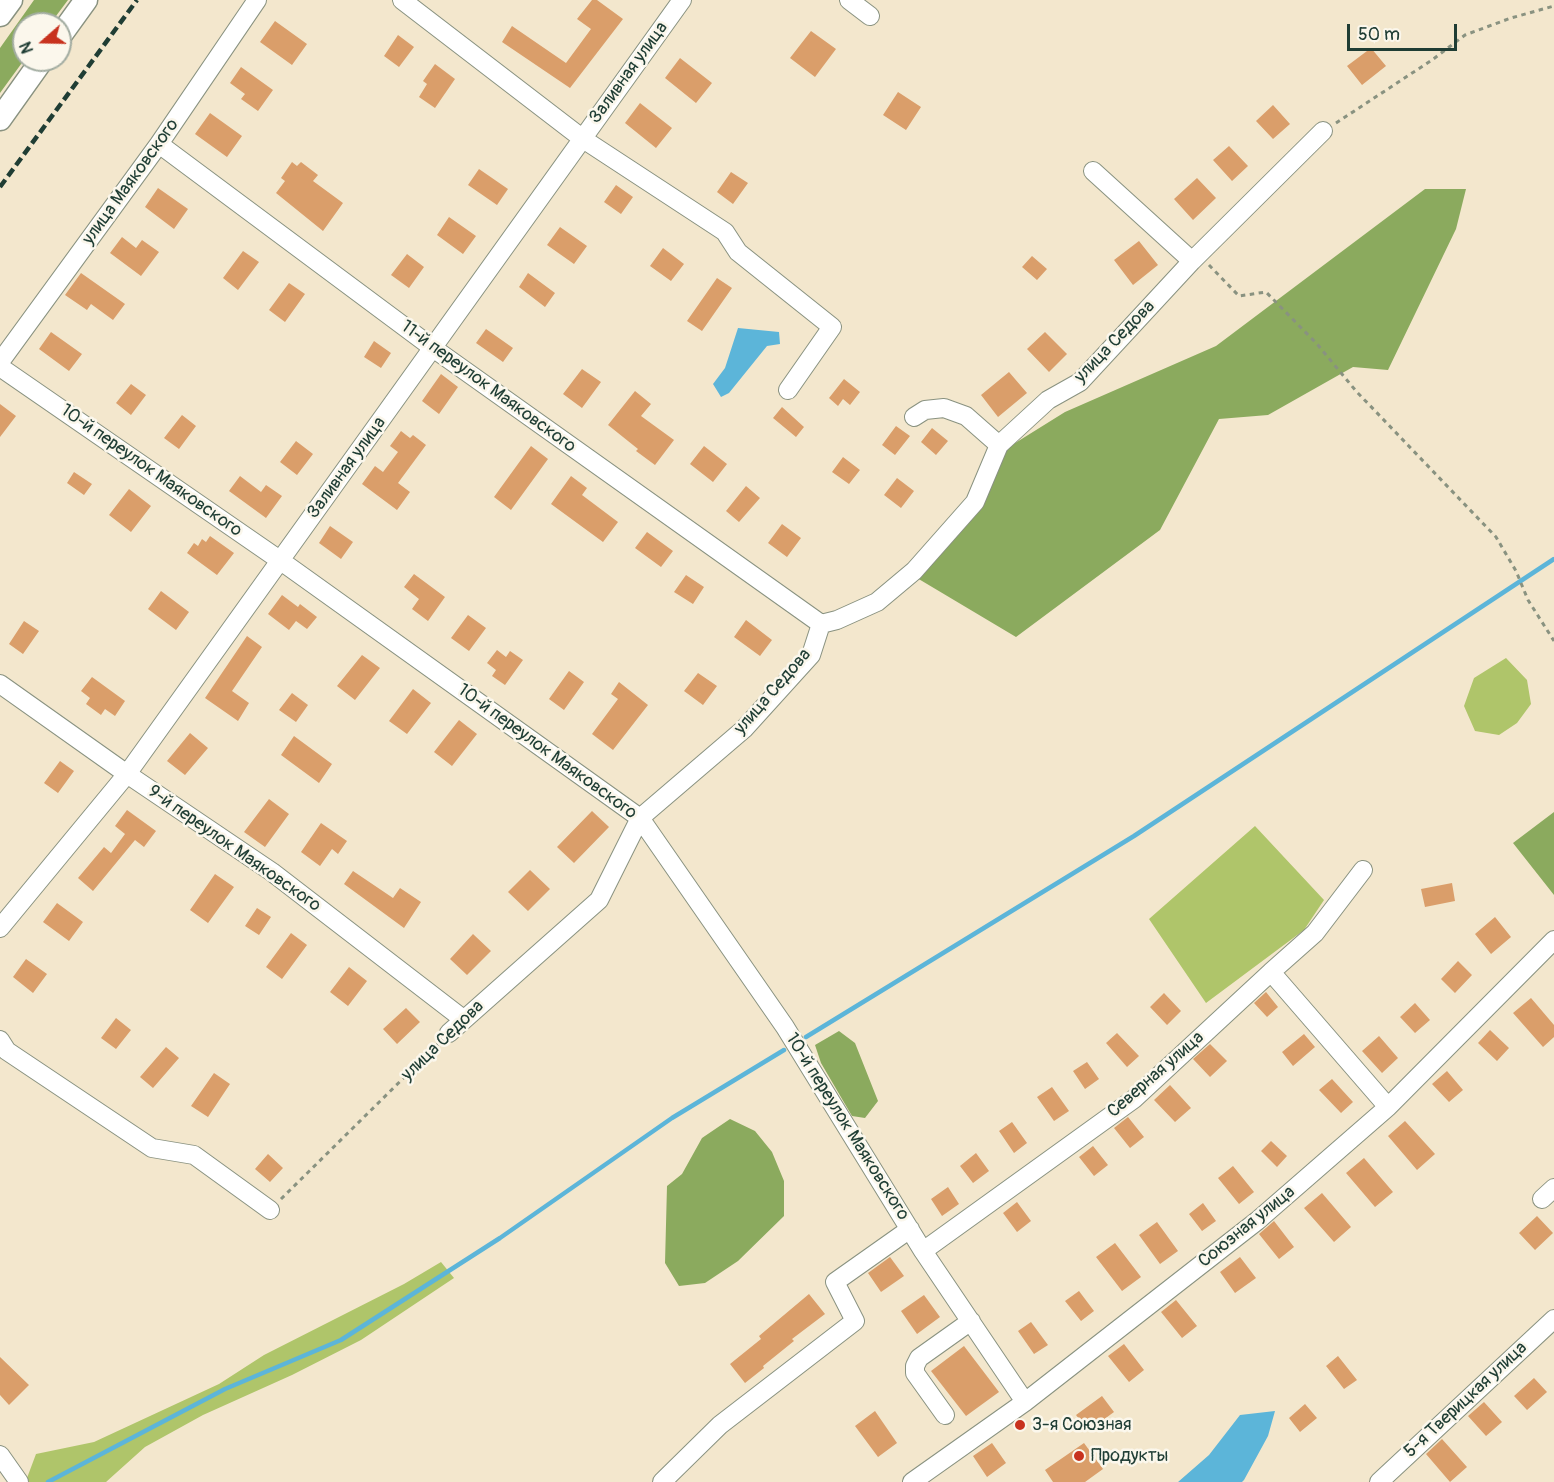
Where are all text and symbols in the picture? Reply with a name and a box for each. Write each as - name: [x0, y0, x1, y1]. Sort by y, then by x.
- north arrow: [12, 12, 72, 72]
- scale bar: [1350, 12, 1460, 50]
- street label: Заливная улица: [585, 18, 673, 128]
- text: 50 m: [1358, 23, 1400, 46]
- text: N: [16, 39, 38, 56]
- street label: улица Маяковского: [78, 115, 184, 249]
- street label: улица Седова: [1070, 296, 1160, 388]
- street label: 11-й переулок Маяковского: [396, 316, 580, 458]
- street label: 10-й переулок Маяковского: [56, 400, 246, 542]
- street label: Заливная улица: [303, 413, 391, 523]
- street label: улица Седова: [730, 645, 816, 739]
- street label: 10-й переулок Маяковского: [453, 680, 641, 824]
- street label: 9-й переулок Маяковского: [143, 781, 325, 917]
- street label: улица Седова: [397, 996, 489, 1086]
- street label: Северная улица: [1103, 1027, 1209, 1123]
- street label: 10-й переулок Маяковского: [780, 1029, 914, 1225]
- street label: Союзная улица: [1194, 1181, 1300, 1273]
- street label: 5-я Тверицкая улица: [1400, 1337, 1532, 1463]
- place label: 3-я Союзная: [1032, 1414, 1131, 1436]
- marker: 3-я Союзная: [1013, 1418, 1027, 1432]
- place label: Продукты: [1091, 1445, 1168, 1467]
- marker: Продукты: [1072, 1449, 1086, 1463]

